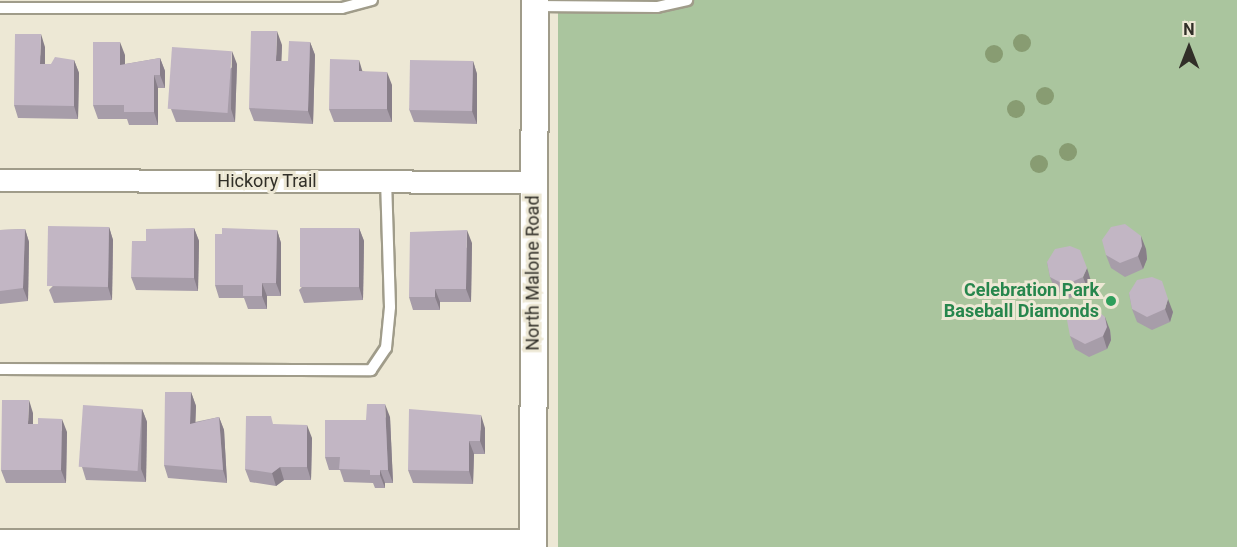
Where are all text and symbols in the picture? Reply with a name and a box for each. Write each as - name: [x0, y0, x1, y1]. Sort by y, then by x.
- north arrow: [1159, 18, 1219, 78]
- text: N: [1183, 20, 1195, 39]
- street label: Hickory Trail: [217, 170, 317, 192]
- street label: North Malone Road: [522, 195, 544, 351]
- place label: Celebration Park Baseball Diamonds: [944, 280, 1099, 322]
- marker: Celebration Park Baseball Diamonds: [1104, 294, 1118, 308]

